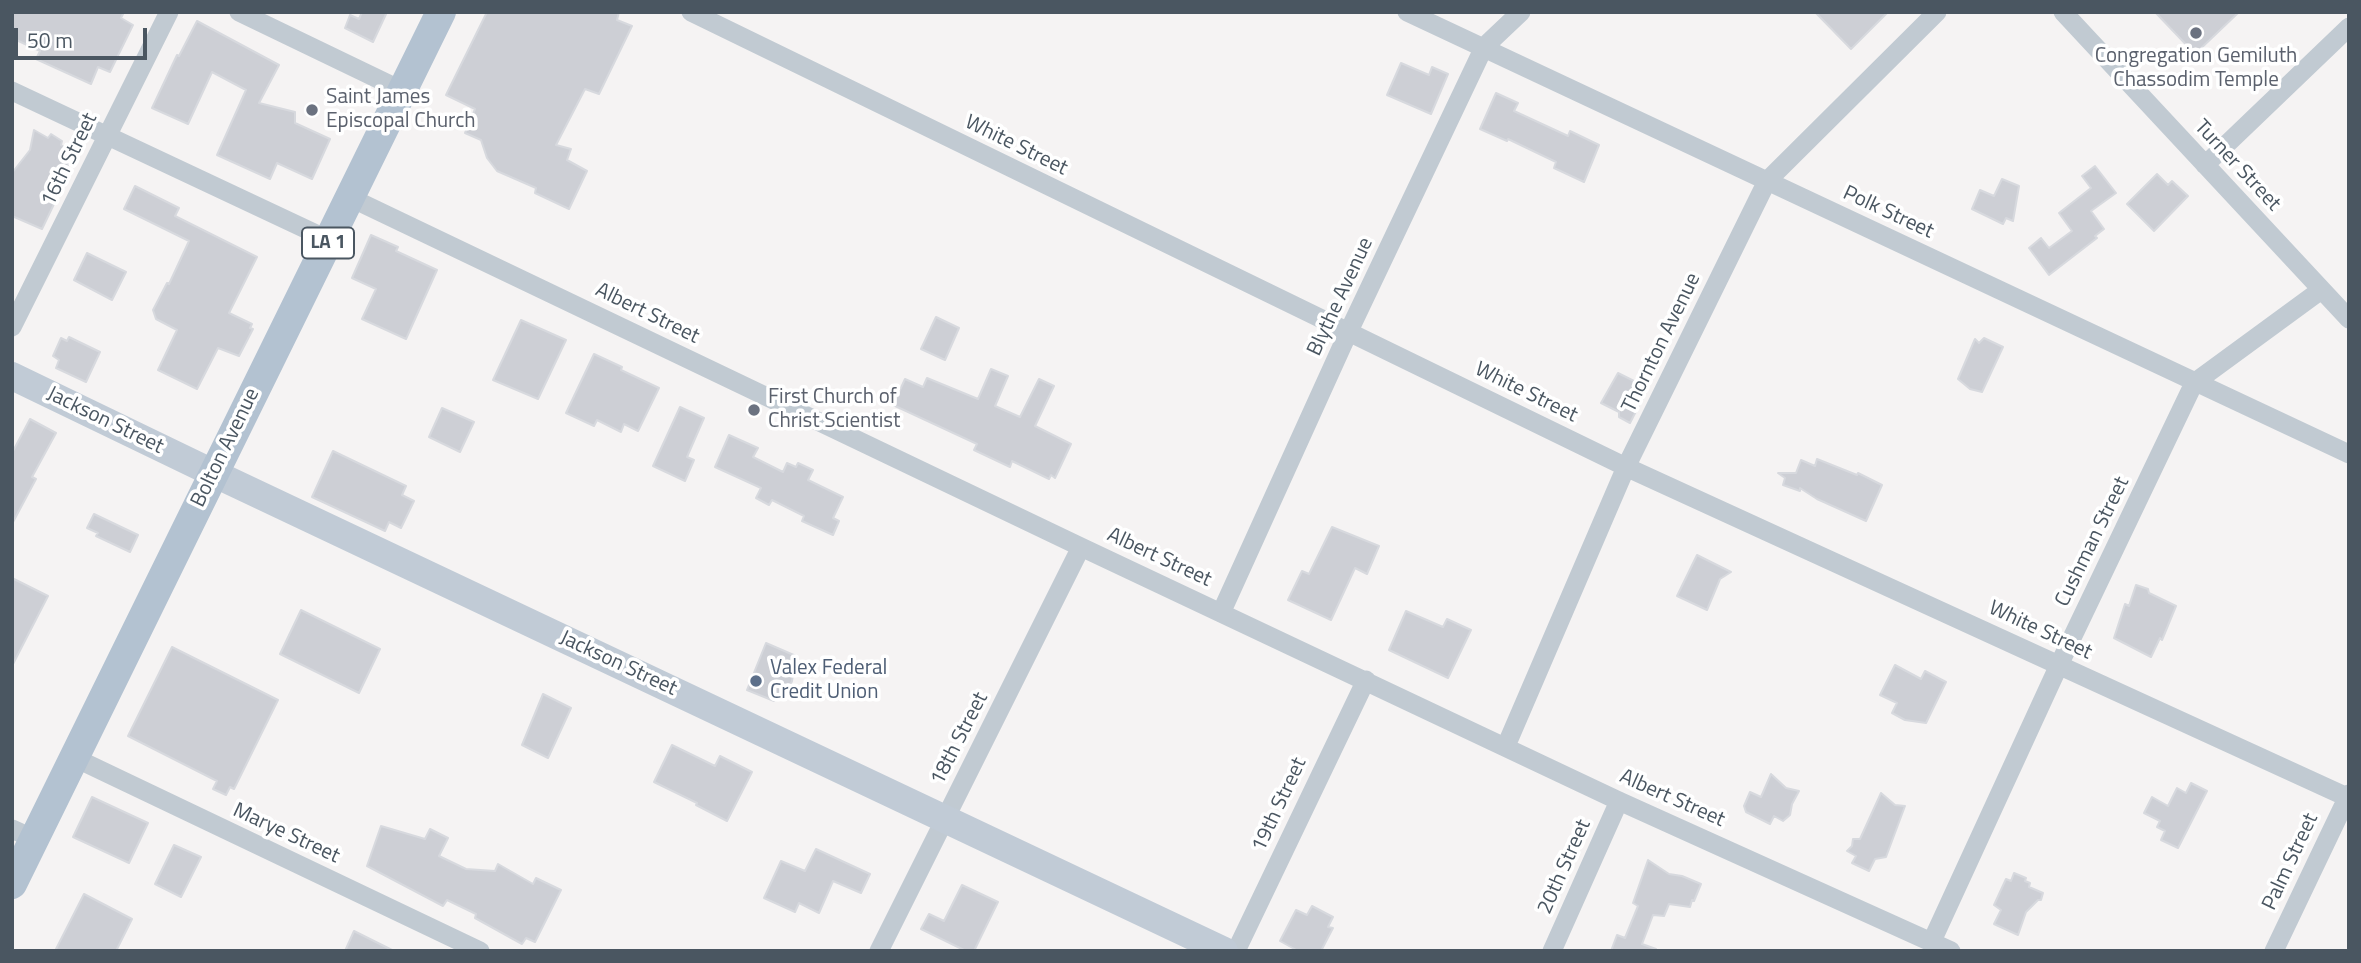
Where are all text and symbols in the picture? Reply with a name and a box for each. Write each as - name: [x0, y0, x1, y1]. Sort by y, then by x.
- scale bar: [18, 14, 150, 58]
- text: 50 m: [27, 24, 73, 56]
- marker: Congregation Gemiluth Chassodim Temple: [2188, 25, 2204, 41]
- place label: Congregation Gemiluth Chassodim Temple: [2095, 44, 2297, 94]
- place label: Saint James Episcopal Church: [326, 85, 476, 135]
- marker: Saint James Episcopal Church: [304, 102, 320, 118]
- street label: 16th Street: [37, 109, 103, 211]
- street label: White Street: [960, 110, 1072, 182]
- street label: Turner Street: [2188, 115, 2286, 217]
- street label: Polk Street: [1839, 181, 1937, 245]
- road number: LA 1: [302, 228, 354, 258]
- street label: Blythe Avenue: [1303, 234, 1379, 360]
- street label: Thornton Avenue: [1617, 269, 1707, 417]
- street label: Albert Street: [591, 278, 703, 350]
- street label: White Street: [1470, 357, 1582, 429]
- street label: Jackson Street: [43, 382, 167, 460]
- street label: Bolton Avenue: [186, 385, 266, 511]
- place label: First Church of Christ Scientist: [768, 385, 900, 435]
- marker: First Church of Christ Scientist: [746, 402, 762, 418]
- street label: Cushman Street: [2051, 473, 2135, 611]
- street label: Albert Street: [1103, 523, 1215, 593]
- street label: White Street: [1984, 596, 2096, 666]
- street label: Jackson Street: [555, 626, 681, 702]
- place label: Valex Federal Credit Union: [770, 656, 887, 706]
- marker: Valex Federal Credit Union: [748, 673, 764, 689]
- street label: 18th Street: [926, 688, 994, 790]
- street label: 19th Street: [1247, 754, 1313, 856]
- street label: Albert Street: [1616, 765, 1728, 833]
- street label: Marye Street: [229, 798, 343, 870]
- street label: Palm Street: [2258, 810, 2324, 914]
- street label: 20th Street: [1533, 816, 1597, 918]

